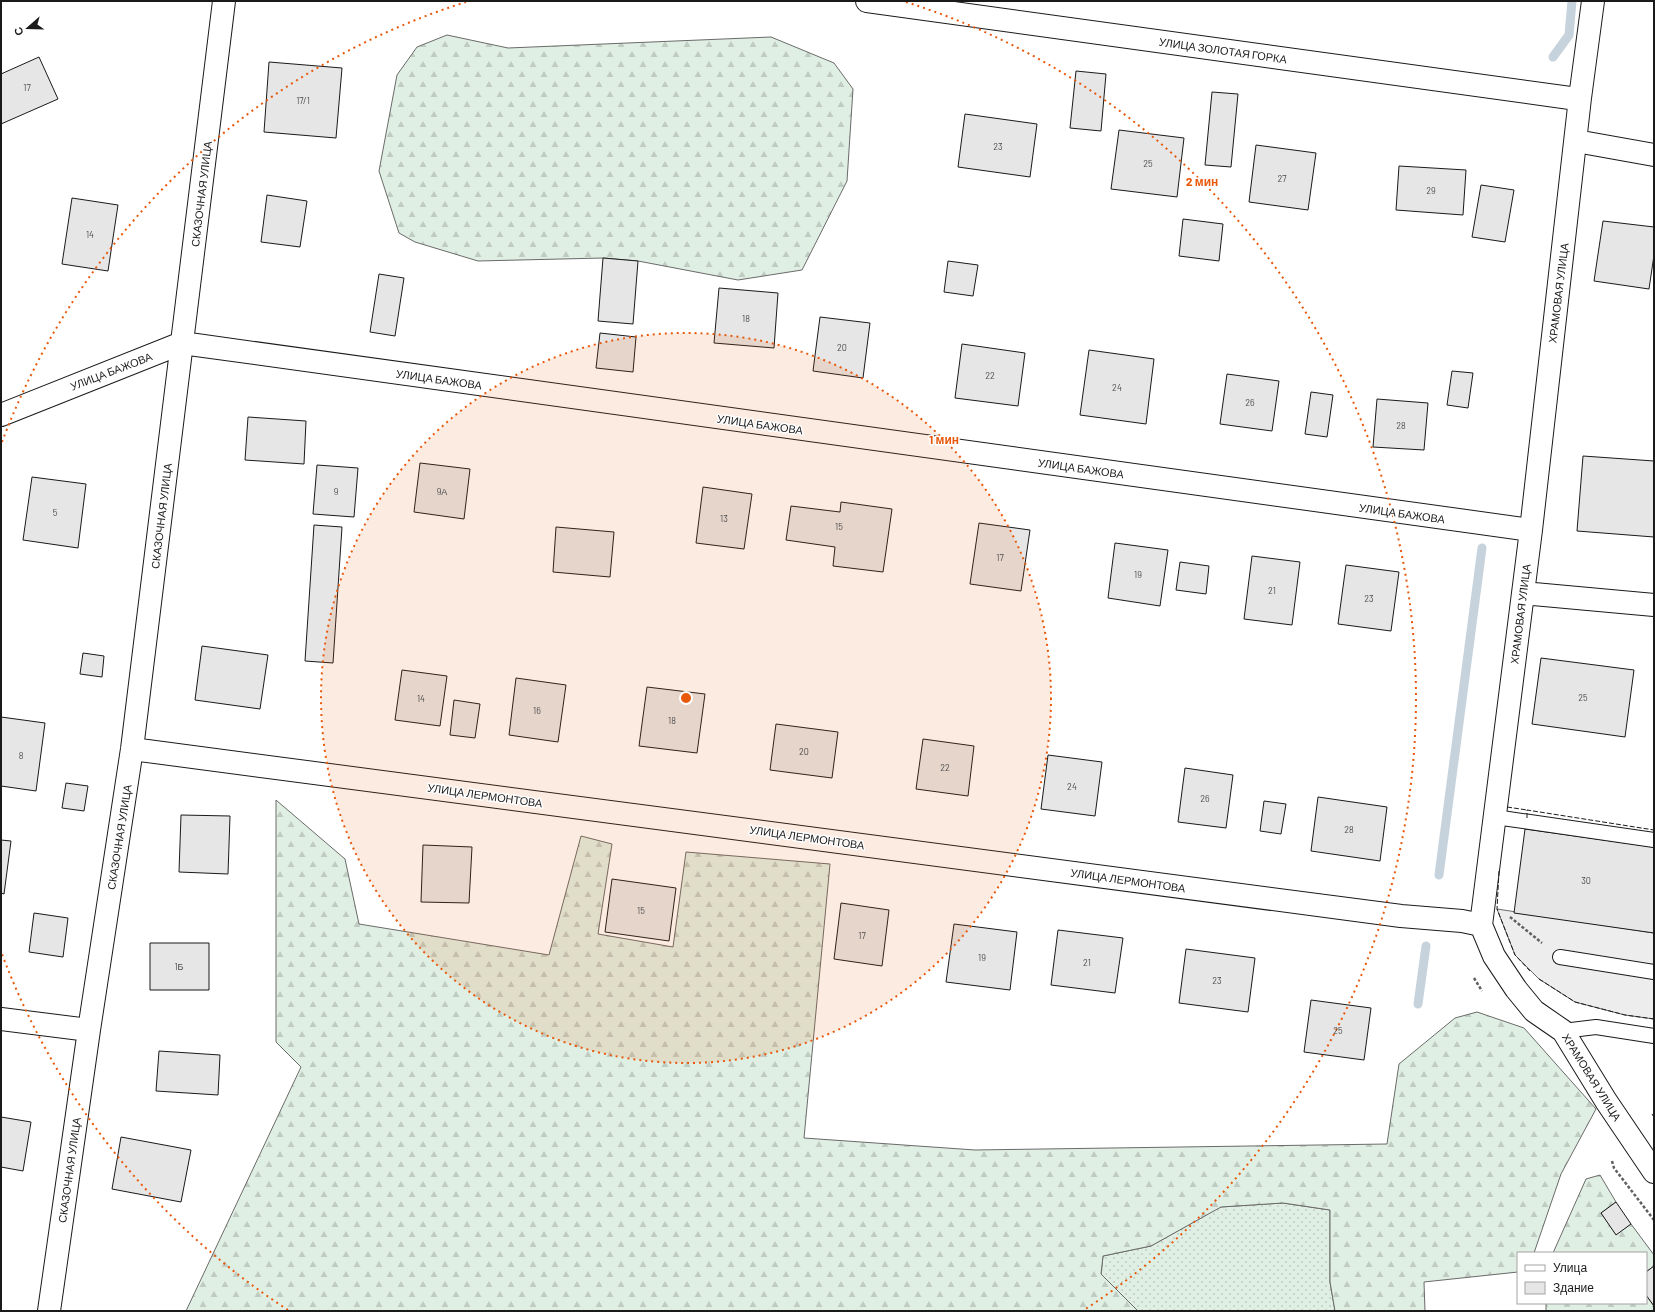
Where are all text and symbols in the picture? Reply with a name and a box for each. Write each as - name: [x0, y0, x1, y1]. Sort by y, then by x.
- north arrow: [8, 8, 48, 48]
- text: С: [11, 26, 26, 38]
- street label: УЛИЦА ЗОЛОТАЯ ГОРКА: [1158, 35, 1288, 66]
- house number: 17: [23, 82, 31, 93]
- house number: 17/1: [296, 95, 310, 106]
- street label: СКАЗОЧНАЯ УЛИЦА: [188, 140, 214, 248]
- house number: 23: [993, 141, 1003, 152]
- house number: 25: [1143, 158, 1153, 169]
- house number: 27: [1277, 173, 1287, 184]
- text: 2 мин: [1186, 174, 1218, 188]
- house number: 29: [1426, 185, 1436, 196]
- house number: 14: [86, 229, 94, 240]
- street label: ХРАМОВАЯ УЛИЦА: [1545, 242, 1571, 344]
- house number: 18: [742, 313, 750, 324]
- house number: 20: [837, 342, 847, 353]
- street label: УЛИЦА БАЖОВА: [68, 349, 154, 393]
- street label: УЛИЦА БАЖОВА: [395, 367, 483, 392]
- house number: 22: [985, 370, 995, 381]
- house number: 24: [1112, 382, 1122, 393]
- house number: 26: [1245, 397, 1255, 408]
- street label: УЛИЦА БАЖОВА: [716, 412, 804, 437]
- house number: 28: [1396, 420, 1406, 431]
- text: 1 мин: [929, 432, 959, 446]
- street label: УЛИЦА БАЖОВА: [1037, 456, 1125, 481]
- street label: СКАЗОЧНАЯ УЛИЦА: [148, 462, 174, 570]
- house number: 9: [334, 486, 339, 497]
- house number: 9А: [437, 486, 447, 497]
- street label: УЛИЦА БАЖОВА: [1358, 501, 1446, 526]
- house number: 5: [53, 507, 58, 518]
- house number: 13: [720, 513, 728, 524]
- house number: 15: [835, 521, 843, 532]
- house number: 17: [996, 552, 1004, 563]
- street label: ХРАМОВАЯ УЛИЦА: [1507, 563, 1533, 665]
- house number: 19: [1134, 569, 1142, 580]
- house number: 21: [1268, 585, 1276, 596]
- house number: 23: [1364, 593, 1374, 604]
- centre of rings: [679, 691, 693, 705]
- house number: 25: [1578, 692, 1588, 703]
- house number: 14: [417, 693, 425, 704]
- house number: 16: [533, 705, 541, 716]
- house number: 18: [668, 715, 676, 726]
- house number: 20: [799, 746, 809, 757]
- house number: 8: [19, 750, 24, 761]
- house number: 22: [940, 762, 950, 773]
- street label: УЛИЦА ЛЕРМОНТОВА: [427, 780, 544, 810]
- house number: 24: [1067, 781, 1077, 792]
- street label: СКАЗОЧНАЯ УЛИЦА: [104, 783, 134, 891]
- house number: 26: [1200, 793, 1210, 804]
- street label: УЛИЦА ЛЕРМОНТОВА: [749, 822, 866, 852]
- house number: 28: [1344, 824, 1354, 835]
- street label: УЛИЦА ЛЕРМОНТОВА: [1070, 865, 1187, 895]
- house number: 30: [1581, 875, 1591, 886]
- house number: 15: [637, 905, 645, 916]
- house number: 17: [858, 930, 866, 941]
- house number: 19: [978, 952, 986, 963]
- house number: 21: [1083, 957, 1091, 968]
- house number: 1Б: [174, 961, 184, 972]
- house number: 23: [1212, 975, 1222, 986]
- house number: 25: [1333, 1025, 1343, 1036]
- street label: ХРАМОВАЯ УЛИЦА: [1560, 1031, 1625, 1124]
- street label: СКАЗОЧНАЯ УЛИЦА: [55, 1116, 83, 1224]
- legend: [1517, 1252, 1647, 1304]
- text: Улица: [1553, 1260, 1587, 1275]
- text: Здание: [1553, 1280, 1594, 1295]

